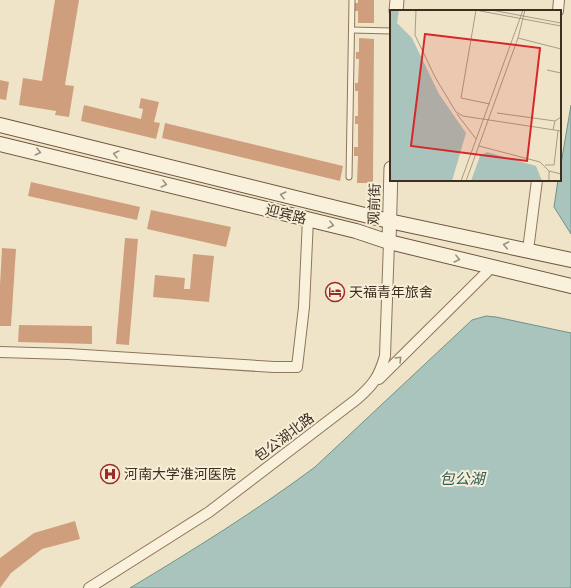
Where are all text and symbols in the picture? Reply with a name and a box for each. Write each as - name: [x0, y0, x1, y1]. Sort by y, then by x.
- inset map: [390, 10, 561, 181]
- one-way arrow: [35, 148, 41, 156]
- one-way arrow: [113, 150, 119, 158]
- one-way arrow: [161, 179, 167, 187]
- street label: 观前街: [363, 183, 385, 225]
- one-way arrow: [280, 191, 287, 200]
- street label: 迎宾路: [263, 199, 309, 229]
- one-way arrow: [327, 220, 334, 229]
- one-way arrow: [503, 241, 509, 250]
- one-way arrow: [453, 254, 460, 262]
- hotel icon: 天福青年旅舍: [324, 281, 346, 303]
- place label: 天福青年旅舍: [349, 282, 433, 302]
- one-way arrow: [394, 356, 402, 364]
- street label: 包公湖北路: [250, 408, 318, 466]
- hospital icon: 河南大学淮河医院: [99, 463, 121, 485]
- place label: 河南大学淮河医院: [124, 464, 236, 484]
- water label: 包公湖: [439, 468, 486, 489]

